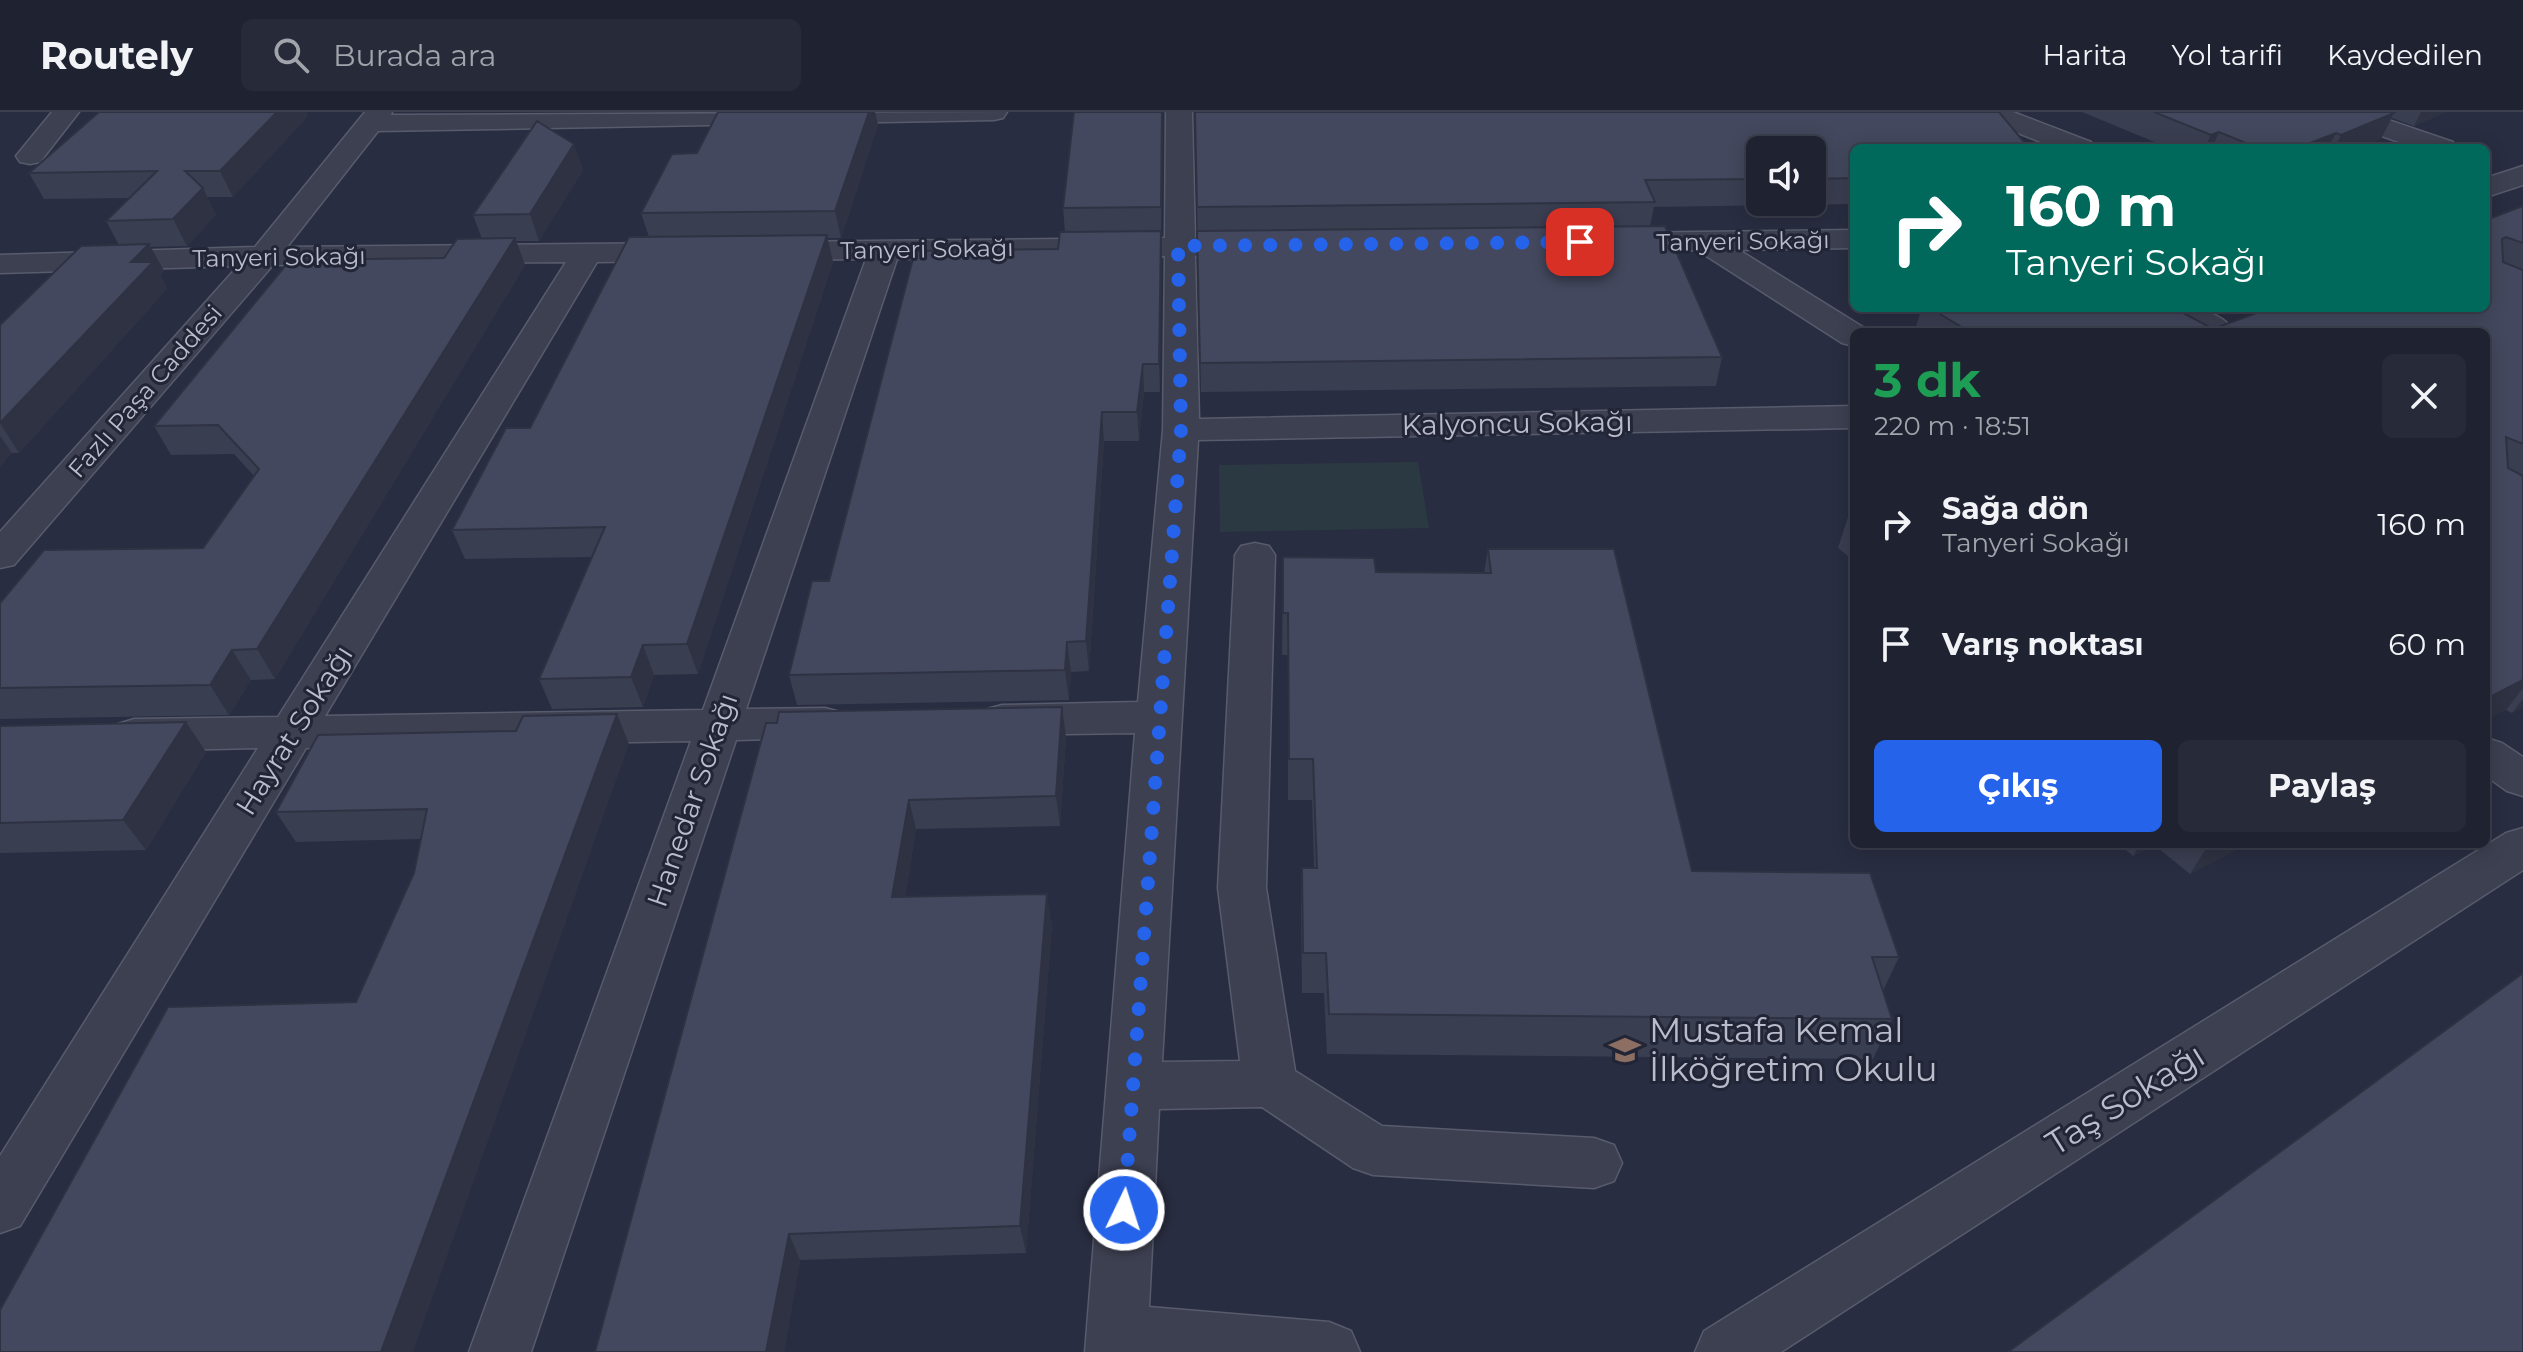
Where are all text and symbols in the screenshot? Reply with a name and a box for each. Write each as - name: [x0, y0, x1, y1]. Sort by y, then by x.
- search box: [241, 19, 801, 91]
- text: Routely: [40, 32, 193, 79]
- icon: search: [269, 33, 313, 77]
- text: Burada ara: [333, 37, 496, 74]
- text: Harita: [2043, 38, 2128, 72]
- text: Yol tarifi: [2172, 38, 2283, 72]
- text: Kaydedilen: [2327, 38, 2483, 72]
- map controls: [1746, 136, 1826, 216]
- button: sound: [1746, 136, 1826, 216]
- text: 160 m: [2006, 172, 2176, 240]
- icon: right: [1874, 176, 1978, 280]
- pin: [1546, 208, 1614, 276]
- icon: arrive: [1558, 220, 1602, 264]
- street label: Tanyeri Sokağı: [1656, 225, 1830, 257]
- street label: Tanyeri Sokağı: [840, 233, 1014, 265]
- text: Tanyeri Sokağı: [2006, 240, 2266, 284]
- street label: Tanyeri Sokağı: [192, 241, 366, 273]
- street label: Fazlı Paşa Caddesi: [62, 299, 228, 483]
- text: 3 dk: [1874, 351, 1981, 409]
- button: close: [2382, 354, 2466, 438]
- street label: Kalyoncu Sokağı: [1401, 404, 1633, 442]
- text: 220 m · 18:51: [1874, 410, 2031, 442]
- text: Sağa dön: [1942, 490, 2089, 527]
- icon: right: [1874, 502, 1918, 546]
- text: 160 m: [2377, 506, 2466, 543]
- text: Tanyeri Sokağı: [1942, 527, 2130, 559]
- icon: arrive: [1874, 622, 1918, 666]
- text: Varış noktası: [1942, 626, 2144, 663]
- text: 60 m: [2388, 626, 2466, 663]
- street label: Hayrat Sokağı: [228, 639, 360, 821]
- street label: Hanedar Sokağı: [640, 689, 744, 911]
- button: Çıkış: [1874, 740, 2162, 832]
- button: Paylaş: [2178, 740, 2466, 832]
- place label: Mustafa Kemal İlköğretim Okulu: [1649, 1009, 1938, 1090]
- school or university icon: Mustafa Kemal İlköğretim Okulu: [1608, 1033, 1642, 1067]
- street label: Taş Sokağı: [2038, 1034, 2212, 1164]
- position arrow: [1082, 1168, 1166, 1252]

